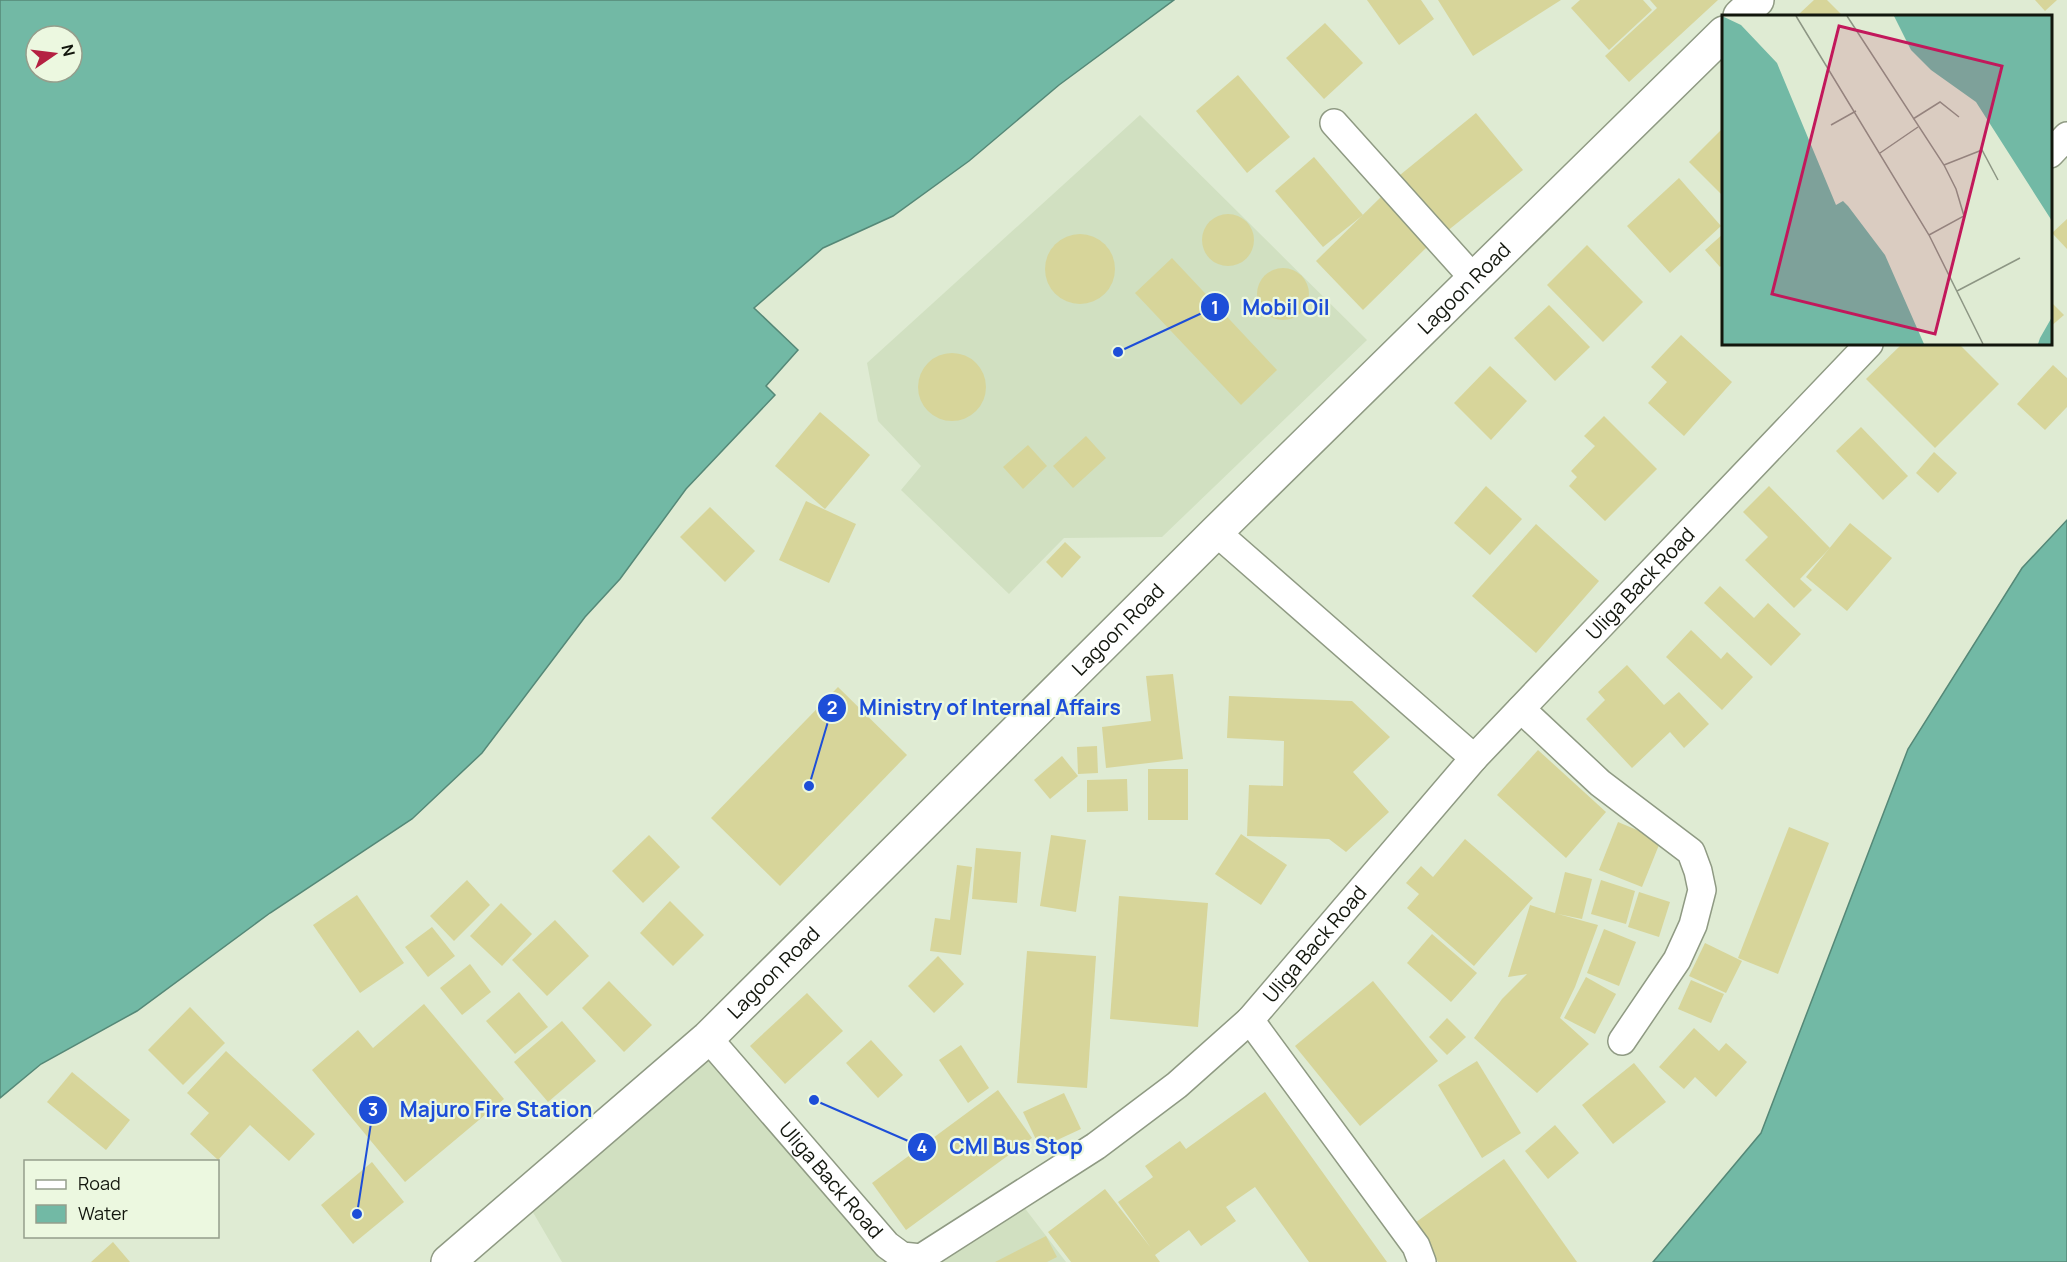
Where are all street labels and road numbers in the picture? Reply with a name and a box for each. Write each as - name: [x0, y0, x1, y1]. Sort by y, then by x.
- street label: Lagoon Road: [1411, 236, 1516, 340]
- street label: Uliga Back Road: [1580, 521, 1700, 645]
- street label: Lagoon Road: [1066, 577, 1170, 681]
- street label: Uliga Back Road: [1257, 880, 1372, 1008]
- street label: Lagoon Road: [721, 920, 826, 1024]
- street label: Uliga Back Road: [773, 1116, 889, 1244]

